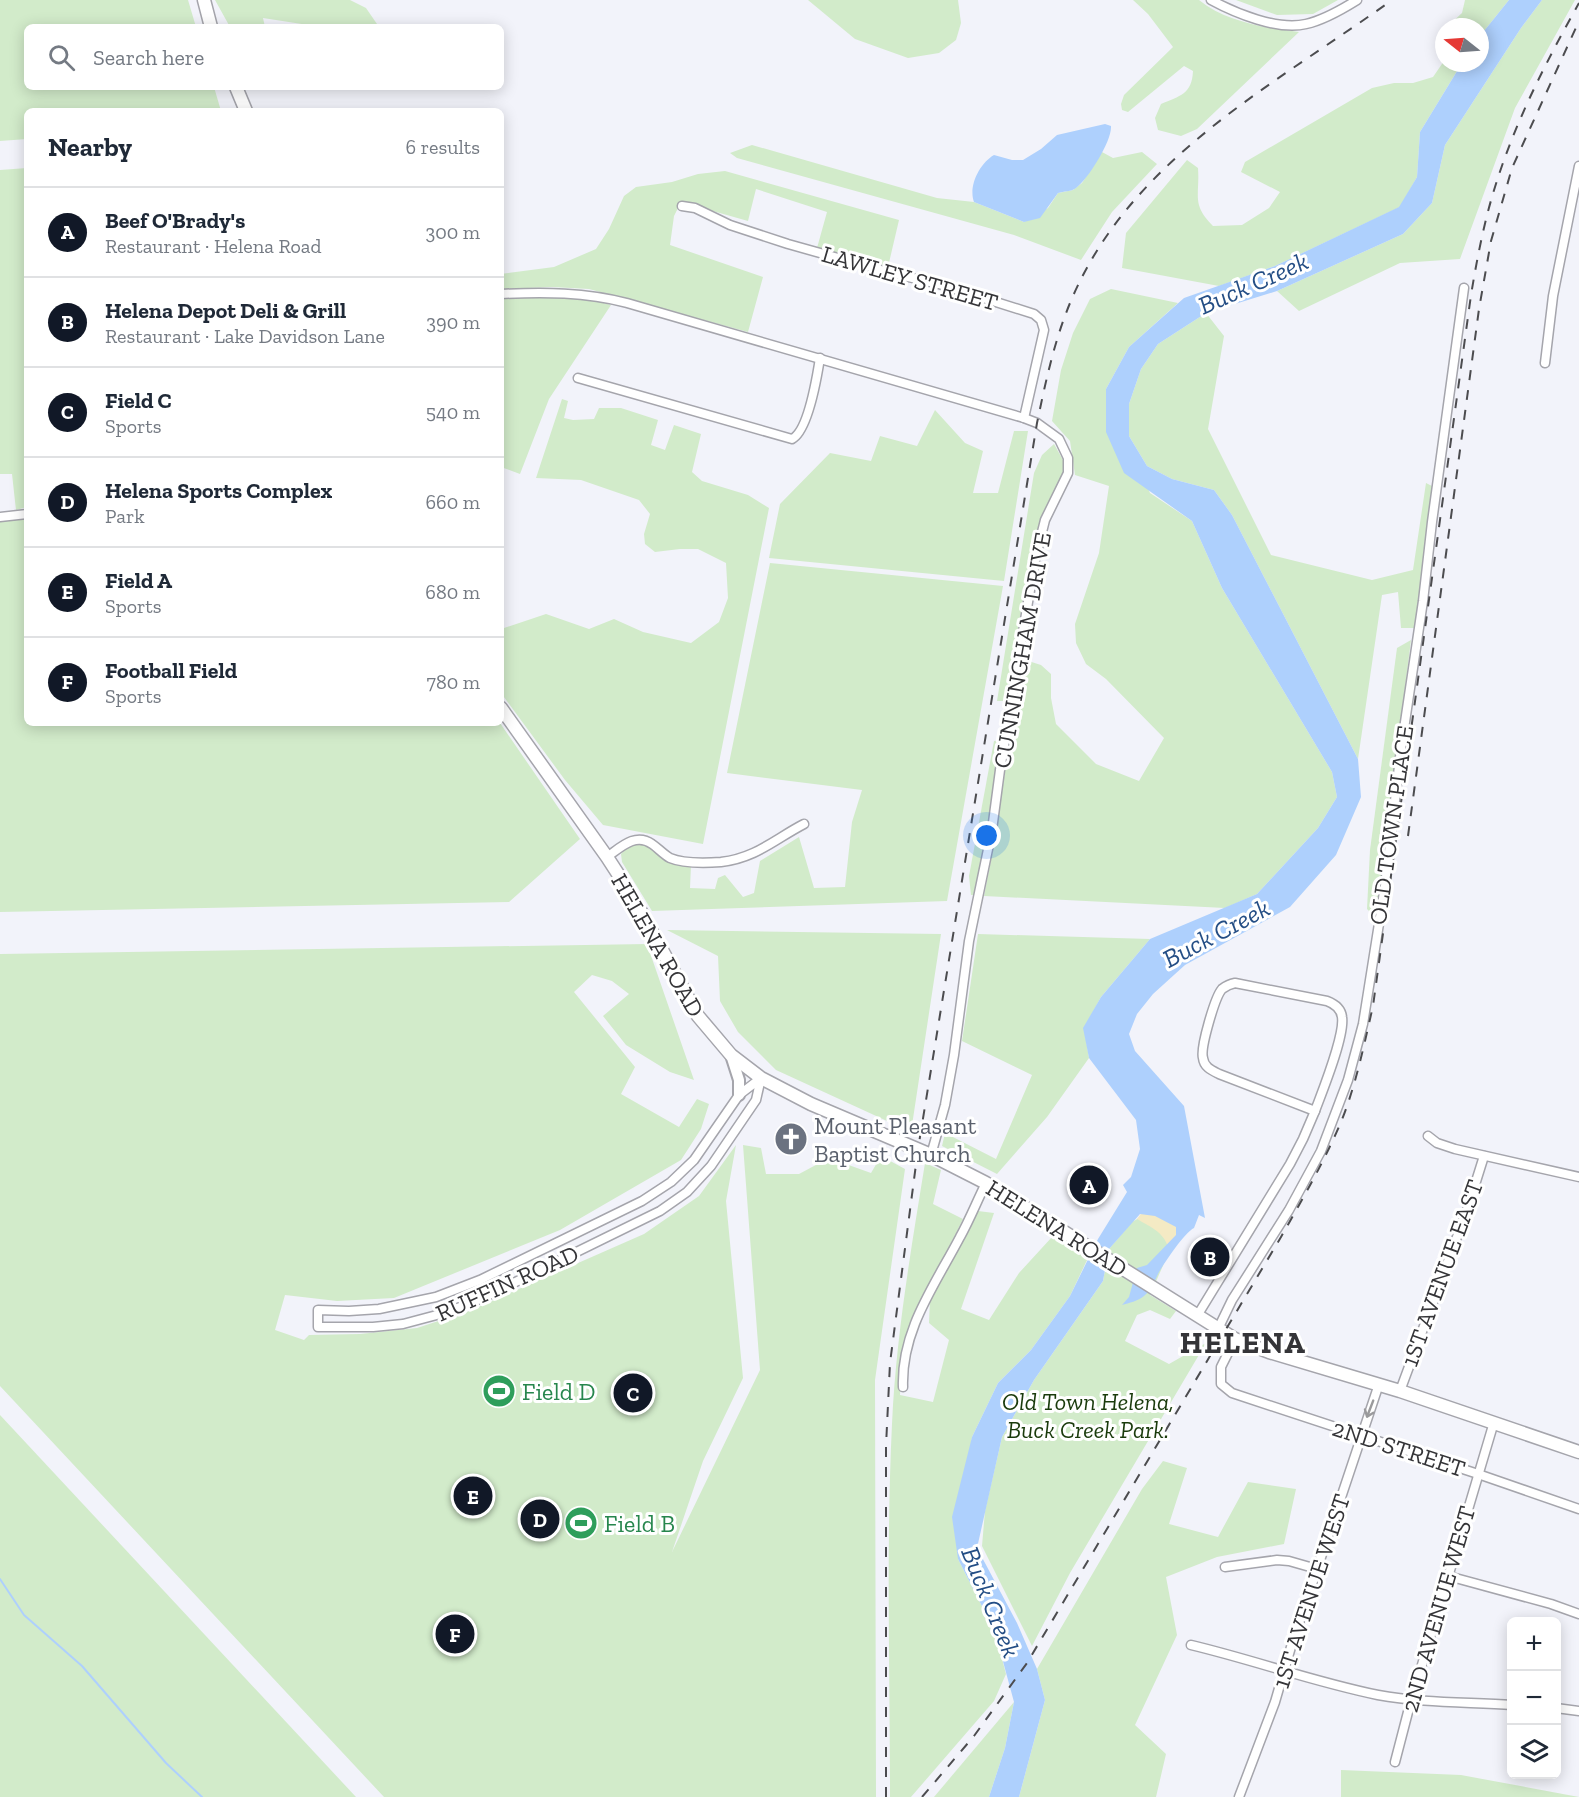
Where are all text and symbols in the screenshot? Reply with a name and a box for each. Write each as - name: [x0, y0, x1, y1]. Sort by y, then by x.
- north arrow: [1435, 18, 1489, 72]
- search box: [24, 24, 504, 90]
- icon: search: [45, 41, 78, 74]
- text: Search here: [93, 44, 204, 71]
- text: Nearby: [48, 131, 132, 163]
- text: 6 results: [406, 135, 480, 159]
- text: Beef O'Brady's: [105, 207, 245, 234]
- text: A: [61, 220, 74, 244]
- text: 300 m: [425, 220, 480, 244]
- text: Restaurant · Helena Road: [105, 234, 321, 258]
- street label: LAWLEY STREET: [819, 239, 1001, 317]
- water label: Buck Creek: [1193, 245, 1313, 321]
- text: Helena Depot Deli & Grill: [105, 297, 346, 324]
- text: B: [61, 310, 74, 334]
- text: 390 m: [426, 310, 480, 334]
- text: Restaurant · Lake Davidson Lane: [105, 324, 385, 348]
- text: Field C: [105, 387, 172, 414]
- text: C: [61, 400, 74, 424]
- text: 540 m: [426, 400, 480, 424]
- text: Sports: [105, 414, 162, 438]
- text: Helena Sports Complex: [105, 477, 332, 504]
- text: D: [61, 490, 74, 514]
- text: 660 m: [425, 490, 480, 514]
- text: Park: [105, 504, 145, 528]
- street label: CUNNINGHAM DRIVE: [987, 530, 1057, 770]
- text: Field A: [105, 567, 172, 594]
- text: E: [62, 580, 73, 604]
- text: 680 m: [425, 580, 480, 604]
- text: Sports: [105, 594, 162, 618]
- text: Football Field: [105, 657, 237, 684]
- text: F: [62, 670, 73, 694]
- text: 780 m: [427, 670, 480, 694]
- text: Sports: [105, 684, 162, 708]
- street label: OLD TOWN PLACE: [1363, 724, 1419, 926]
- your location: [972, 821, 1001, 850]
- street label: HELENA ROAD: [605, 868, 711, 1022]
- water label: Buck Creek: [1157, 891, 1275, 975]
- place label: Mount Pleasant Baptist Church: [814, 1111, 976, 1168]
- church icon: Mount Pleasant Baptist Church: [773, 1121, 809, 1157]
- pin: A: [1070, 1162, 1108, 1208]
- street label: HELENA ROAD: [981, 1173, 1133, 1283]
- street label: 1ST AVENUE EAST: [1395, 1176, 1489, 1370]
- pin: B: [1190, 1234, 1230, 1280]
- street label: RUFFIN ROAD: [431, 1239, 583, 1327]
- district label: HELENA: [1180, 1325, 1306, 1361]
- pin: C: [614, 1370, 652, 1416]
- sports icon: Field D: [481, 1373, 517, 1409]
- place label: Field D: [522, 1377, 595, 1406]
- park label: Old Town Helena, Buck Creek Park.: [1002, 1387, 1174, 1444]
- one-way arrow: [1363, 1400, 1374, 1418]
- street label: 2ND STREET: [1329, 1413, 1469, 1483]
- pin: E: [454, 1474, 492, 1518]
- street label: 1ST AVENUE WEST: [1266, 1490, 1356, 1692]
- pin: D: [520, 1496, 560, 1541]
- street label: 2ND AVENUE WEST: [1395, 1502, 1481, 1715]
- sports icon: Field B: [563, 1505, 599, 1541]
- place label: Field B: [604, 1509, 675, 1538]
- water label: Buck Creek: [954, 1542, 1028, 1662]
- pin: F: [436, 1612, 474, 1656]
- map controls: [1507, 1617, 1561, 1779]
- button: +: [1507, 1617, 1561, 1671]
- button: −: [1507, 1671, 1561, 1725]
- button: layers: [1507, 1725, 1561, 1779]

